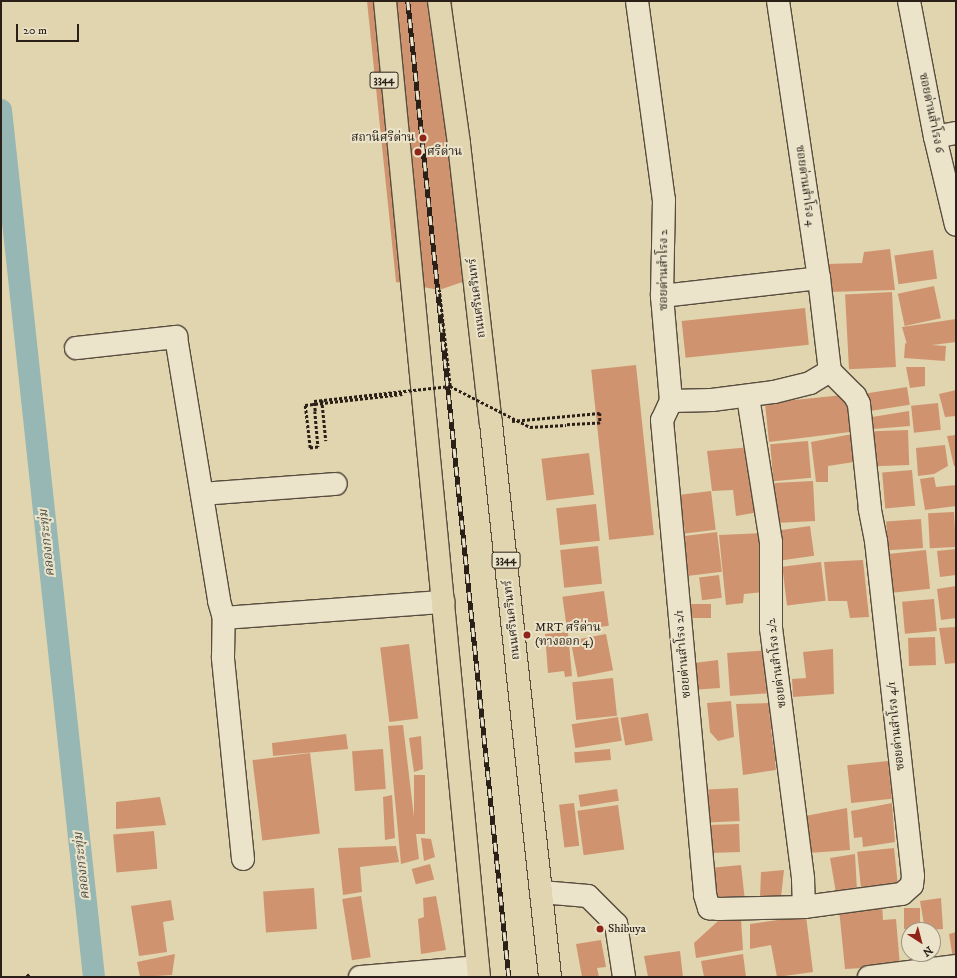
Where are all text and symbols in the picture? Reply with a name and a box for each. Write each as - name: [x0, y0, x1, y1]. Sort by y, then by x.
- scale bar: [18, 16, 81, 42]
- text: 20 m: [23, 23, 47, 38]
- road number: 3344: [369, 71, 399, 89]
- street label: ซอยด่านสำโรง 6: [915, 72, 947, 154]
- place label: สถานีศรีด่าน: [351, 131, 415, 145]
- marker: สถานีศรีด่าน: [418, 133, 428, 143]
- street label: ซอยด่านสำโรง 4: [792, 144, 818, 228]
- place label: ศรีด่าน: [427, 145, 462, 159]
- marker: ศรีด่าน: [412, 146, 424, 158]
- street label: ซอยด่านสำโรง 2: [657, 229, 671, 311]
- street label: ถนนศรีนครินทร์: [465, 257, 489, 339]
- water label: คลองกระทุ่ม: [36, 509, 58, 577]
- road number: 3344: [491, 551, 521, 569]
- street label: ถนนศรีนครินทร์: [501, 579, 523, 661]
- street label: ซอยด่านสำโรง 2/1: [672, 609, 694, 699]
- street label: ซอยด่านสำโรง 2/2: [764, 617, 790, 709]
- place label: MRT ศรีด่าน (ทางออก 4): [535, 621, 601, 649]
- marker: MRT ศรีด่าน (ทางออก 4): [522, 630, 532, 640]
- street label: ซอยด่านสำโรง 4/1: [884, 681, 908, 771]
- water label: คลองกระทุ่ม: [71, 832, 93, 900]
- place label: Shibuya: [608, 922, 646, 936]
- north arrow: [901, 922, 941, 962]
- marker: Shibuya: [595, 924, 605, 934]
- text: N: [920, 943, 935, 959]

